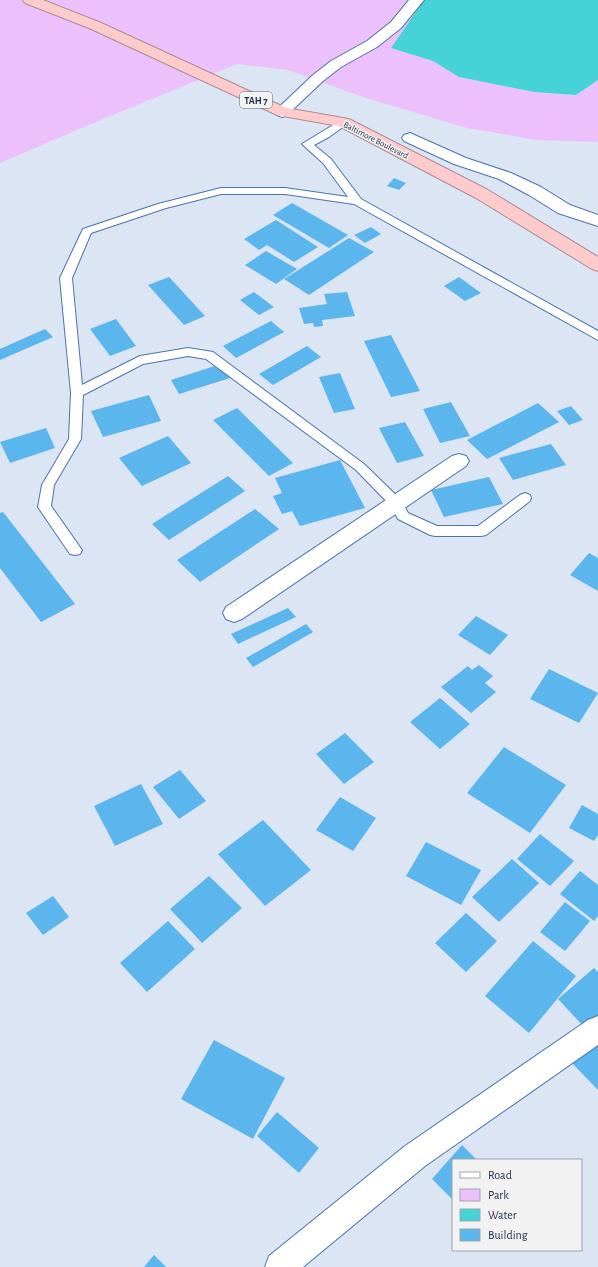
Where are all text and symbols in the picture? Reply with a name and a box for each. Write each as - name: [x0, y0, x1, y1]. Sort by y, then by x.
- road number: TAH 7: [240, 92, 272, 108]
- street label: Baltimore Boulevard: [342, 120, 410, 161]
- legend: [452, 1159, 582, 1251]
- text: Road: [488, 1169, 512, 1181]
- text: Park: [488, 1189, 509, 1201]
- text: Water: [488, 1209, 517, 1221]
- text: Building: [488, 1229, 528, 1241]

